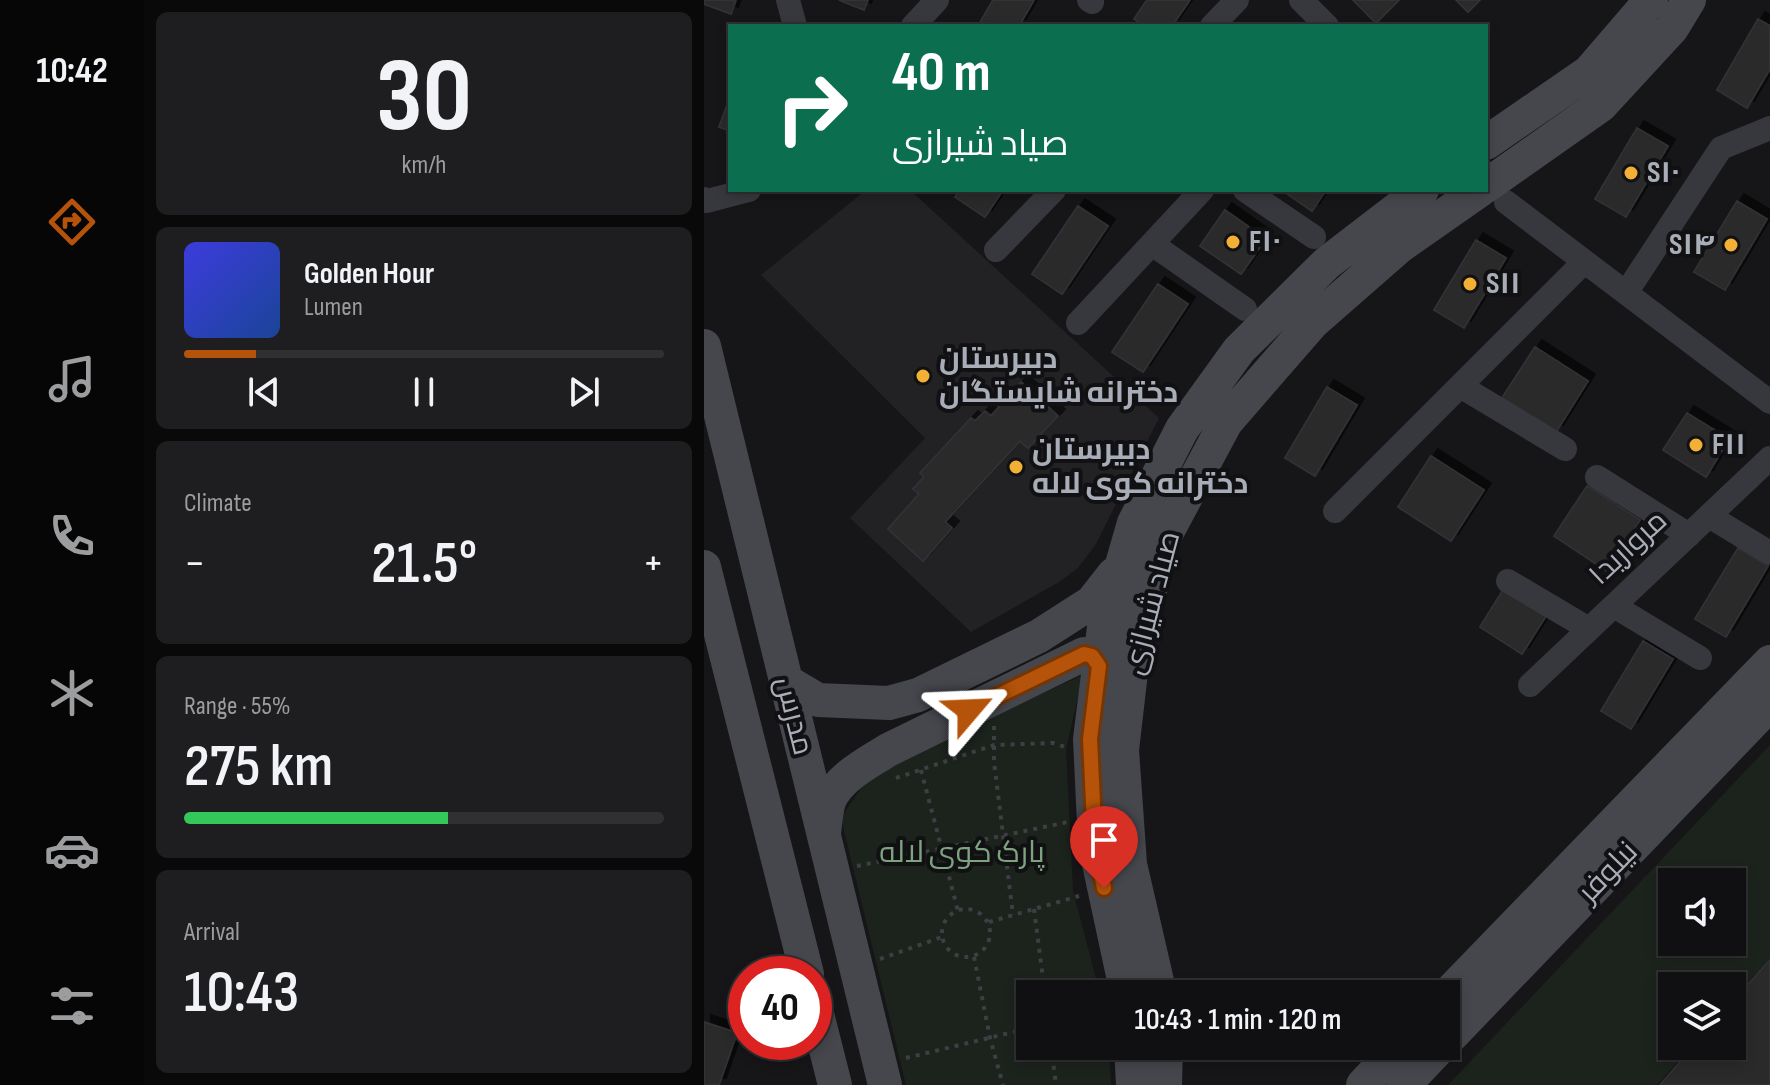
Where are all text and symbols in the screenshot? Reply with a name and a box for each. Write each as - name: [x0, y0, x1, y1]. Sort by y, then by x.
- text: 30: [376, 35, 472, 160]
- text: 40 m: [892, 40, 991, 107]
- text: 10:42: [36, 50, 108, 93]
- icon: right: [760, 56, 864, 160]
- text: صیاد شیرازی: [892, 123, 1068, 166]
- text: km/h: [402, 150, 446, 181]
- place label: S۱۰: [1647, 155, 1680, 191]
- marker: S۱۰: [1622, 164, 1640, 182]
- icon: directions: [44, 194, 100, 250]
- place label: F۱۰: [1249, 224, 1281, 260]
- place label: S۱۴: [1669, 227, 1715, 263]
- marker: F۱۰: [1224, 233, 1242, 251]
- marker: S۱۴: [1722, 236, 1740, 254]
- text: Golden Hour: [304, 256, 434, 292]
- place label: S۱۱: [1486, 266, 1521, 302]
- marker: S۱۱: [1461, 275, 1479, 293]
- text: Lumen: [304, 292, 363, 323]
- place label: دبیرستان دخترانه شایستگان: [939, 341, 1178, 411]
- icon: music: [44, 351, 100, 407]
- marker: دبیرستان دخترانه شایستگان: [914, 367, 932, 385]
- icon: previous: [242, 370, 286, 414]
- icon: pause: [402, 370, 446, 414]
- icon: next: [562, 370, 606, 414]
- place label: F۱۱: [1712, 427, 1746, 463]
- place label: دبیرستان دخترانه کوی لاله: [1032, 432, 1248, 502]
- marker: F۱۱: [1687, 436, 1705, 454]
- marker: دبیرستان دخترانه کوی لاله: [1007, 458, 1025, 476]
- text: Climate: [184, 488, 252, 519]
- street label: مروارید۱: [1581, 503, 1675, 593]
- icon: phone: [44, 508, 100, 564]
- street label: صیاد شیرازی: [1116, 527, 1188, 679]
- text: 21.5°: [371, 528, 477, 600]
- text: −: [184, 537, 206, 590]
- text: +: [642, 537, 664, 590]
- icon: climate: [44, 665, 100, 721]
- position arrow: [927, 668, 1011, 752]
- street label: مدرس: [767, 673, 821, 759]
- text: Range · 55%: [184, 691, 291, 722]
- text: 275 km: [184, 731, 333, 803]
- pin: [1070, 806, 1138, 888]
- icon: arrive: [1082, 818, 1126, 862]
- icon: car: [44, 822, 100, 878]
- street label: نیلوفر: [1569, 834, 1645, 911]
- park label: پارک کوی لاله: [879, 835, 1045, 871]
- map controls: [1658, 868, 1746, 1060]
- button: sound: [1658, 868, 1746, 956]
- text: Arrival: [184, 917, 240, 948]
- speed limit sign: 40: [728, 956, 832, 1060]
- text: 10:43: [184, 957, 299, 1029]
- button: layers: [1658, 972, 1746, 1060]
- icon: filters: [44, 978, 100, 1034]
- text: 10:43 · 1 min · 120 m: [1135, 1002, 1341, 1038]

